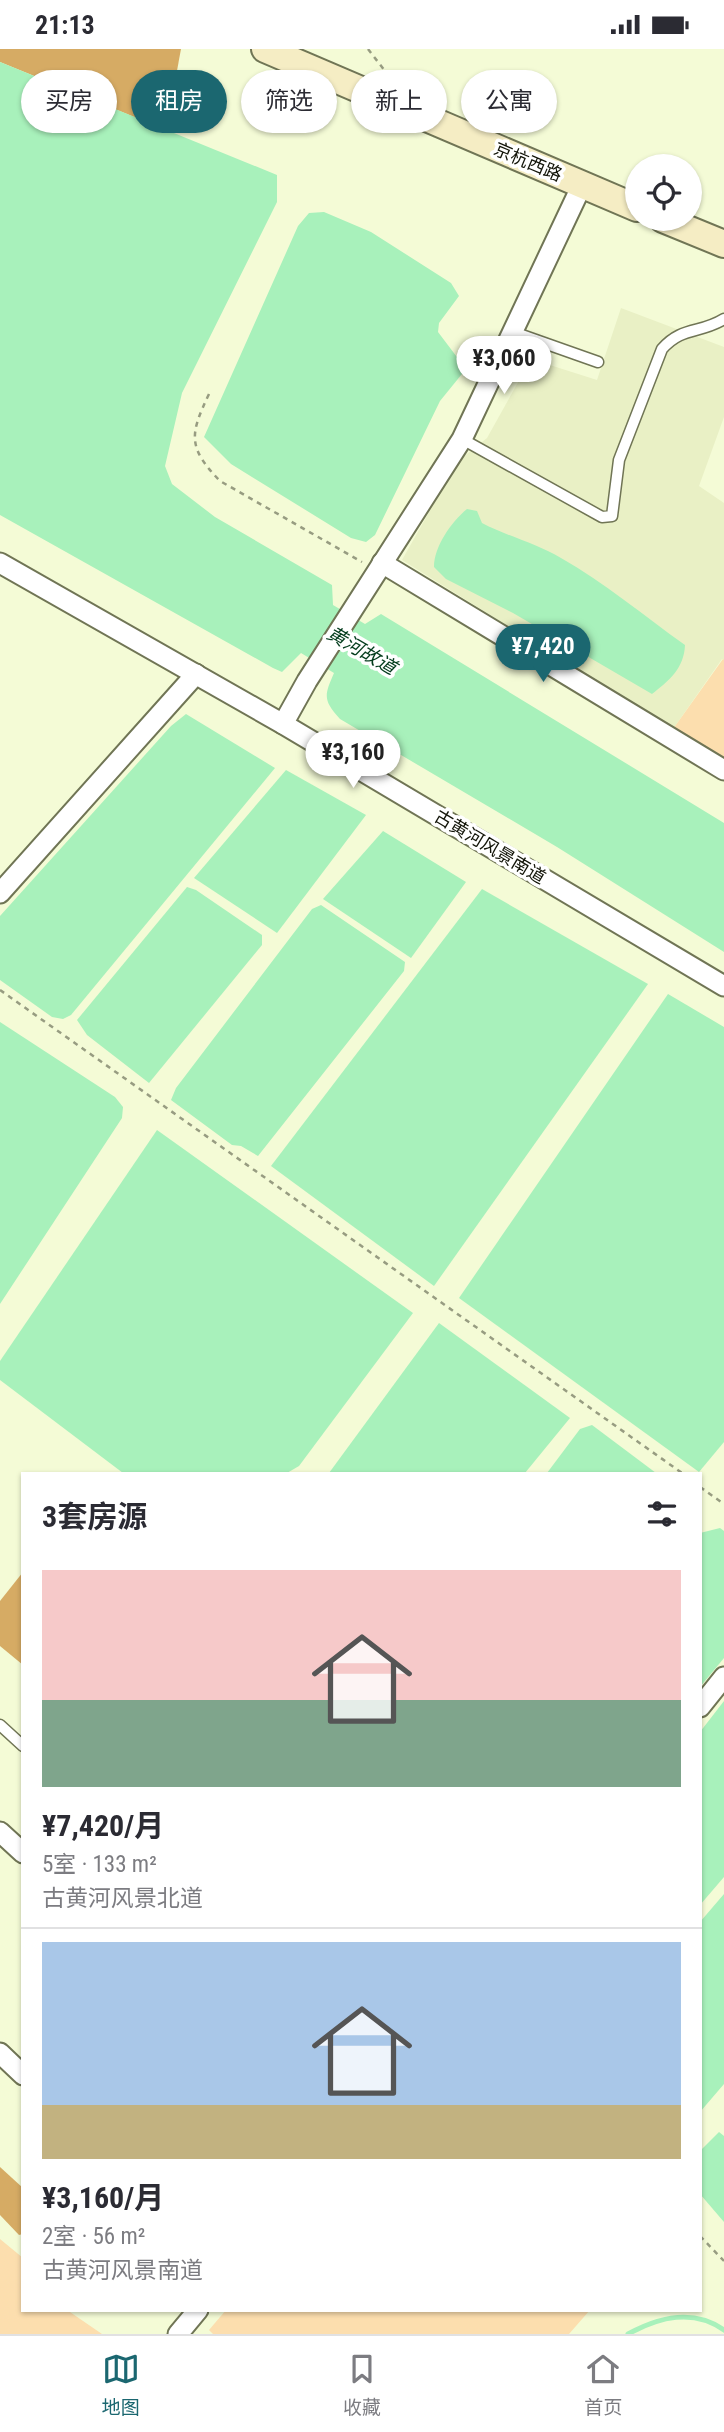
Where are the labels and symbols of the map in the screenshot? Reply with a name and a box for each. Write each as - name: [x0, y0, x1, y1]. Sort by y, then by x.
- street label: 京杭西路: [491, 138, 565, 185]
- pin: ¥3,060: [447, 337, 561, 396]
- water label: 黄河故道: [323, 621, 403, 681]
- pin: ¥7,420: [486, 625, 600, 684]
- pin: ¥3,160: [296, 731, 410, 790]
- street label: 古黄河风景南道: [431, 805, 550, 888]

